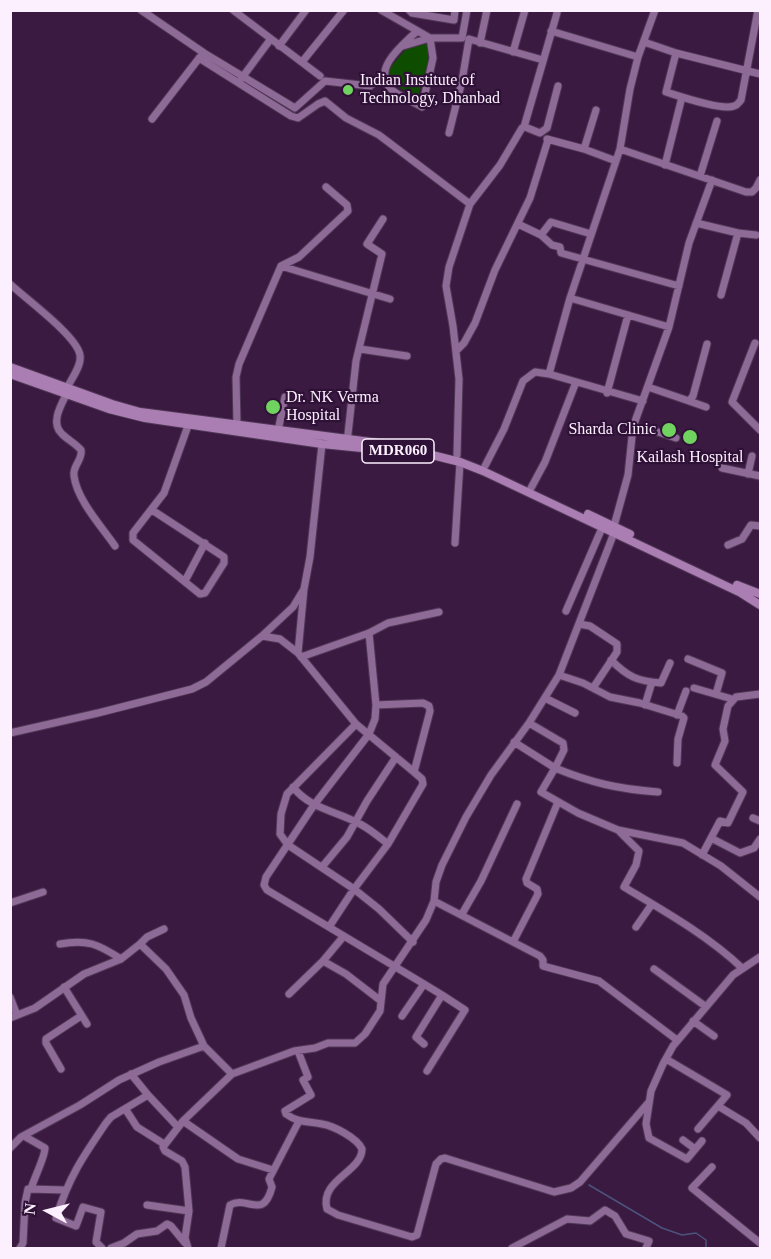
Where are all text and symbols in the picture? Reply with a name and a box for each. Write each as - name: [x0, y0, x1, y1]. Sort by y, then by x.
- place label: Indian Institute of Technology, Dhanbad: [360, 71, 500, 109]
- marker: Indian Institute of Technology, Dhanbad: [341, 83, 355, 97]
- place label: Dr. NK Verma Hospital: [286, 388, 379, 426]
- marker: Dr. NK Verma Hospital: [264, 398, 282, 416]
- place label: Sharda Clinic: [568, 420, 656, 440]
- marker: Sharda Clinic: [660, 421, 678, 439]
- marker: Kailash Hospital: [681, 428, 699, 446]
- road number: MDR060: [362, 439, 434, 463]
- place label: Kailash Hospital: [636, 448, 744, 468]
- north arrow: [18, 1181, 78, 1241]
- text: N: [20, 1202, 39, 1216]

